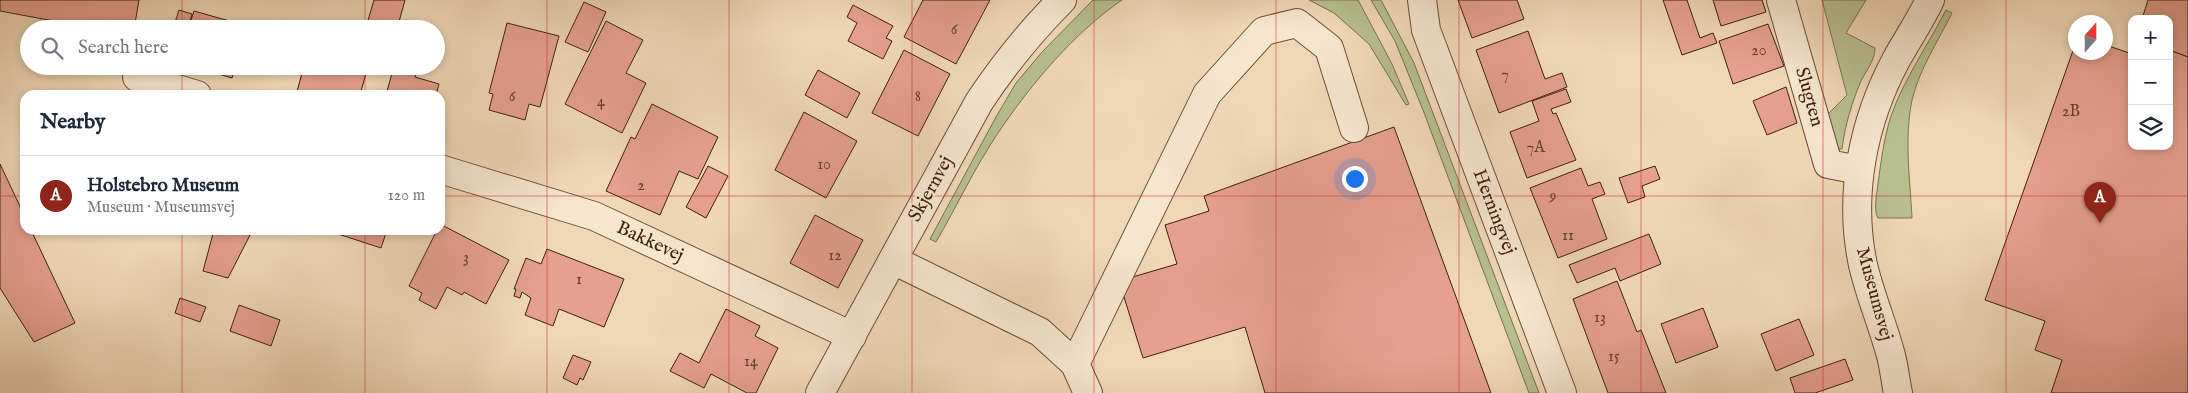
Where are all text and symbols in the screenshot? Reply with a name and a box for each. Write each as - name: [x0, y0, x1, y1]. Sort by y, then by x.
- north arrow: [2068, 15, 2113, 60]
- map controls: [2128, 15, 2173, 150]
- button: +: [2128, 15, 2173, 60]
- search box: [20, 20, 445, 75]
- house number: 6: [951, 20, 958, 40]
- icon: search: [38, 34, 66, 62]
- text: Search here: [78, 36, 169, 60]
- house number: 20: [1751, 41, 1767, 61]
- button: −: [2128, 60, 2173, 105]
- house number: 7: [1501, 65, 1509, 85]
- street label: Slugten: [1789, 65, 1829, 129]
- house number: 6: [509, 87, 516, 107]
- house number: 8: [915, 87, 921, 107]
- house number: 4: [597, 92, 605, 112]
- house number: 2B: [2062, 102, 2080, 122]
- button: layers: [2128, 105, 2173, 150]
- text: Nearby: [40, 109, 105, 136]
- house number: 7A: [1527, 138, 1546, 158]
- street label: Skjernvej: [903, 152, 959, 226]
- house number: 10: [817, 155, 831, 175]
- your location: [1342, 166, 1368, 192]
- street label: Herningvej: [1467, 166, 1521, 258]
- text: Holstebro Museum: [87, 174, 239, 198]
- house number: 2: [637, 176, 645, 196]
- pin: A: [2084, 182, 2116, 223]
- text: A: [51, 186, 61, 206]
- text: 120 m: [388, 186, 425, 206]
- house number: 9: [1549, 187, 1557, 207]
- text: Museum · Museumsvej: [87, 198, 235, 218]
- street label: Bakkevej: [613, 216, 687, 268]
- house number: 11: [1562, 226, 1574, 246]
- street label: Museumsvej: [1850, 245, 1898, 343]
- house number: 12: [828, 246, 842, 266]
- house number: 3: [463, 248, 469, 268]
- house number: 1: [576, 270, 582, 290]
- house number: 13: [1594, 308, 1606, 328]
- house number: 15: [1608, 347, 1620, 367]
- house number: 14: [744, 352, 758, 372]

